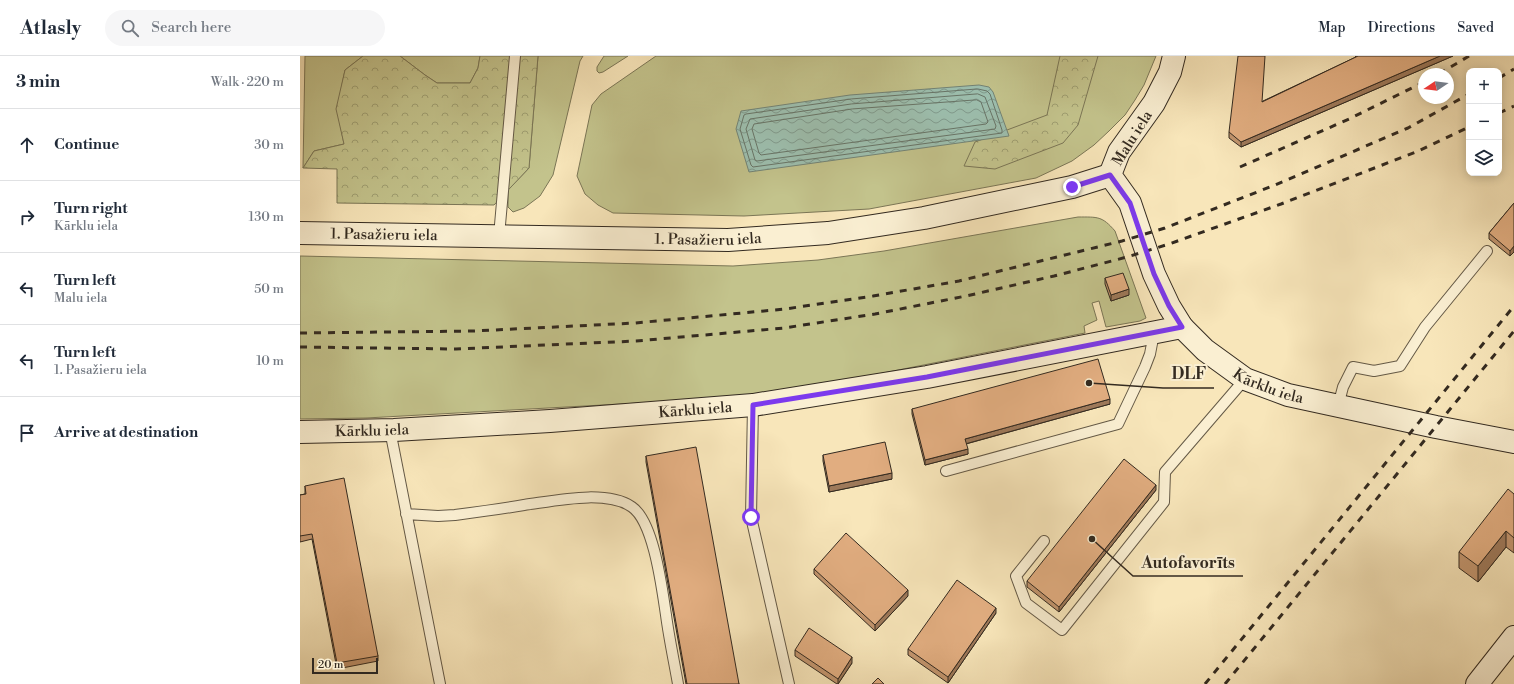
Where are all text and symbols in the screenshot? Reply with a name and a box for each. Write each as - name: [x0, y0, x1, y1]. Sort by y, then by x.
- search box: [105, 10, 385, 46]
- text: Atlasly: [20, 16, 81, 40]
- icon: search: [119, 17, 141, 39]
- text: Search here: [151, 18, 231, 37]
- text: Map: [1318, 19, 1346, 37]
- text: Directions: [1368, 19, 1435, 37]
- text: Saved: [1457, 19, 1494, 37]
- north arrow: [1418, 68, 1454, 104]
- map controls: [1466, 68, 1502, 176]
- button: +: [1466, 68, 1502, 104]
- text: 3 min: [16, 71, 60, 93]
- text: Walk · 220 m: [211, 74, 284, 90]
- button: −: [1466, 104, 1502, 140]
- street label: Malu iela: [1108, 107, 1157, 169]
- icon: ahead: [16, 134, 38, 156]
- text: Continue: [54, 135, 119, 154]
- text: 30 m: [254, 137, 284, 153]
- button: layers: [1466, 140, 1502, 176]
- route end: [1063, 178, 1081, 196]
- text: Turn right: [54, 199, 128, 218]
- icon: right: [16, 206, 38, 228]
- text: 130 m: [249, 209, 284, 225]
- text: Kārklu iela: [54, 218, 118, 234]
- street label: 1. Pasažieru iela: [330, 224, 438, 245]
- street label: 1. Pasažieru iela: [654, 229, 763, 250]
- text: Turn left: [54, 271, 116, 290]
- icon: left: [16, 278, 38, 300]
- text: 50 m: [254, 281, 284, 297]
- text: Malu iela: [54, 290, 107, 306]
- text: Turn left: [54, 343, 116, 362]
- icon: left: [16, 350, 38, 372]
- text: 10 m: [256, 353, 284, 369]
- callout: DLF: [1163, 360, 1214, 388]
- text: 1. Pasažieru iela: [54, 362, 147, 378]
- text: DLF: [1172, 364, 1206, 384]
- street label: Kārklu iela: [1229, 364, 1305, 408]
- street label: Kārklu iela: [658, 398, 733, 422]
- street label: Kārklu iela: [335, 420, 410, 441]
- icon: arrive: [16, 422, 38, 444]
- text: Arrive at destination: [54, 423, 198, 442]
- route start: [742, 508, 760, 526]
- callout: Autofavorīts: [1133, 548, 1243, 576]
- text: Autofavorīts: [1140, 553, 1235, 573]
- scale bar: [312, 656, 378, 675]
- text: 20 m: [318, 658, 343, 672]

